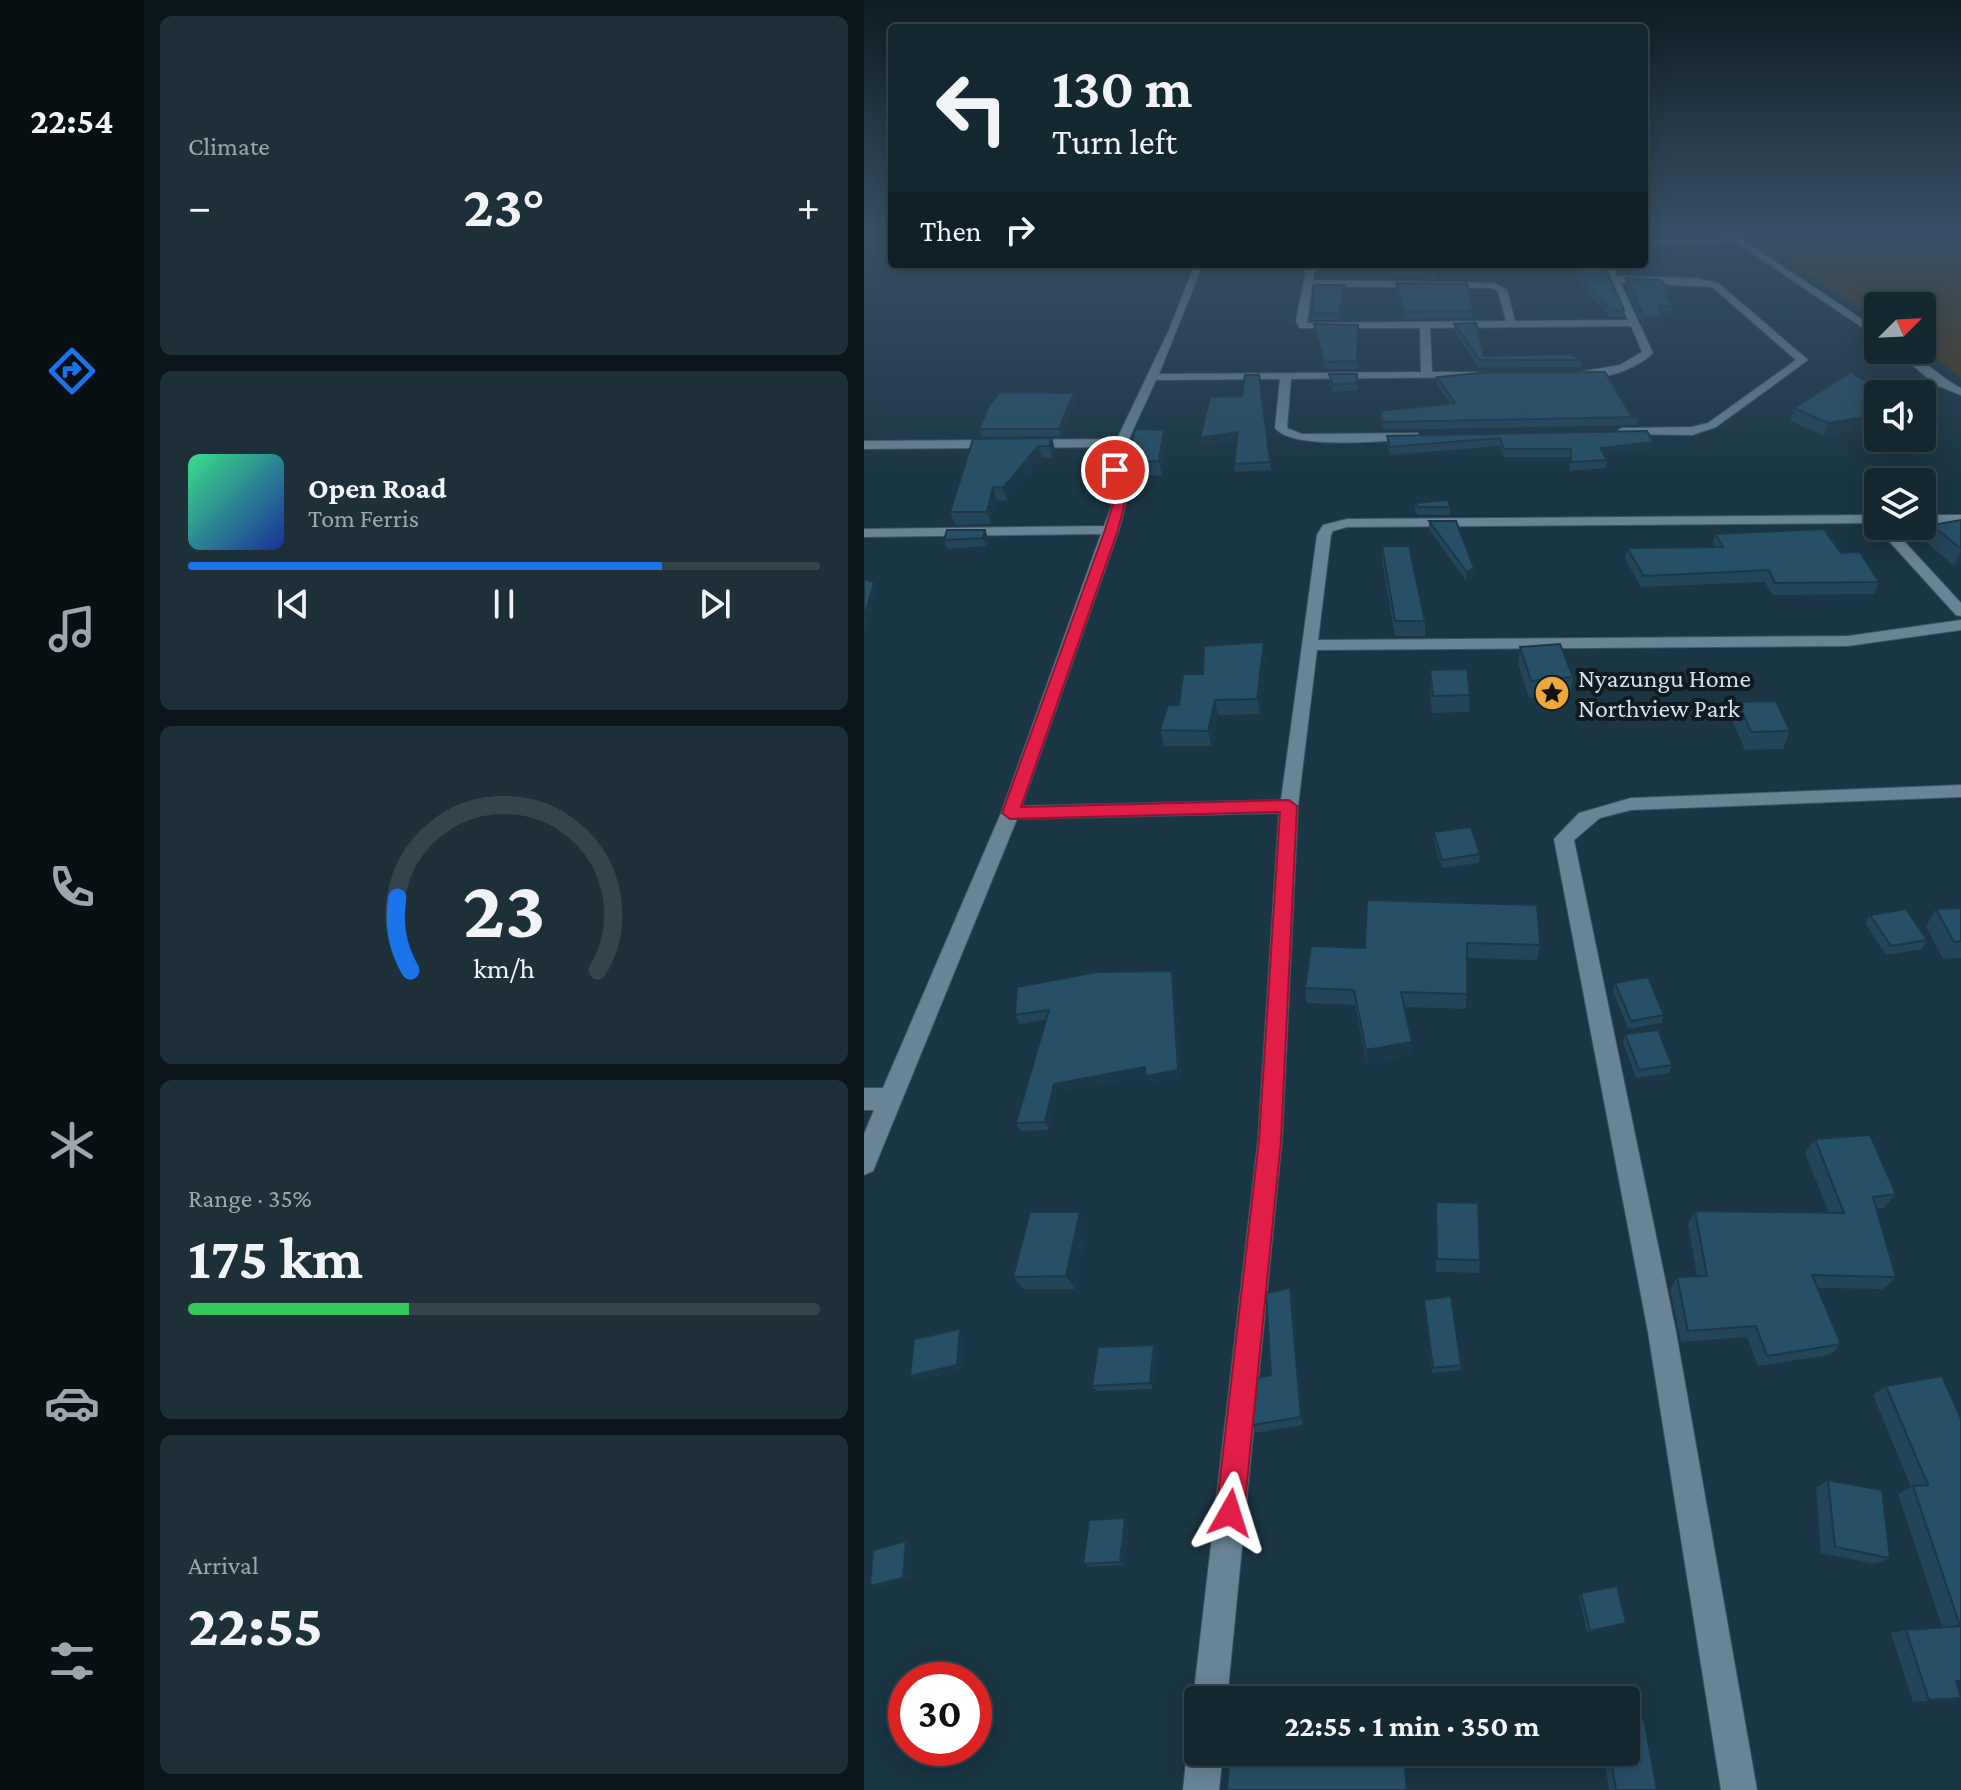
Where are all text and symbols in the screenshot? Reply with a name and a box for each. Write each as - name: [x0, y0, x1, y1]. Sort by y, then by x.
- icon: left: [920, 56, 1024, 160]
- text: 130 m: [1052, 57, 1193, 119]
- text: 22:54: [30, 101, 114, 141]
- text: Turn left: [1052, 122, 1177, 162]
- text: Climate: [188, 132, 270, 161]
- text: 23°: [463, 172, 545, 239]
- text: −: [188, 182, 211, 230]
- text: +: [797, 182, 820, 230]
- icon: right: [998, 208, 1042, 252]
- text: Then: [920, 214, 982, 247]
- north arrow: [1864, 292, 1936, 364]
- map controls: [1864, 292, 1936, 540]
- icon: directions: [44, 343, 100, 399]
- button: sound: [1864, 380, 1936, 452]
- pin: [1081, 436, 1149, 504]
- icon: arrive: [1093, 448, 1137, 492]
- button: layers: [1864, 468, 1936, 540]
- text: Open Road: [308, 471, 447, 504]
- text: Tom Ferris: [308, 504, 419, 533]
- icon: previous: [271, 582, 315, 626]
- icon: pause: [482, 582, 526, 626]
- icon: next: [693, 582, 737, 626]
- icon: music: [44, 601, 100, 657]
- place label: Nyazungu Home Northview Park: [1578, 664, 1751, 723]
- place icon: Nyazungu Home Northview Park: [1533, 674, 1571, 712]
- icon: phone: [44, 859, 100, 915]
- text: 23: [462, 862, 546, 955]
- text: km/h: [473, 952, 535, 984]
- icon: climate: [44, 1117, 100, 1173]
- text: Range · 35%: [188, 1184, 312, 1213]
- text: 175 km: [188, 1224, 363, 1291]
- icon: car: [44, 1375, 100, 1431]
- position arrow: [1188, 1471, 1272, 1555]
- text: Arrival: [188, 1551, 259, 1580]
- text: 22:55: [188, 1591, 323, 1658]
- icon: filters: [44, 1633, 100, 1689]
- speed limit sign: 30: [888, 1662, 992, 1766]
- text: 22:55 · 1 min · 350 m: [1284, 1709, 1540, 1742]

